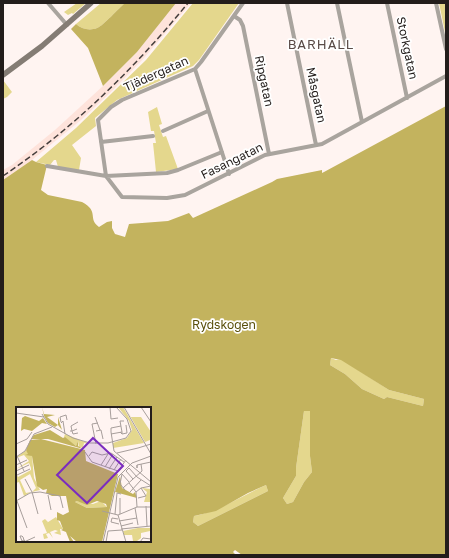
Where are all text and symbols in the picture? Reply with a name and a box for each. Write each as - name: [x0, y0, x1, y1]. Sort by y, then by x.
- street label: Storkgatan: [394, 15, 421, 81]
- district label: BARHÄLL: [288, 36, 354, 52]
- street label: Tjädergatan: [121, 53, 191, 94]
- street label: Ripgatan: [252, 54, 277, 108]
- street label: Måsgatan: [303, 66, 330, 124]
- street label: Fasangatan: [198, 139, 265, 182]
- park label: Rydskogen: [192, 317, 256, 332]
- inset map: [16, 407, 151, 542]

